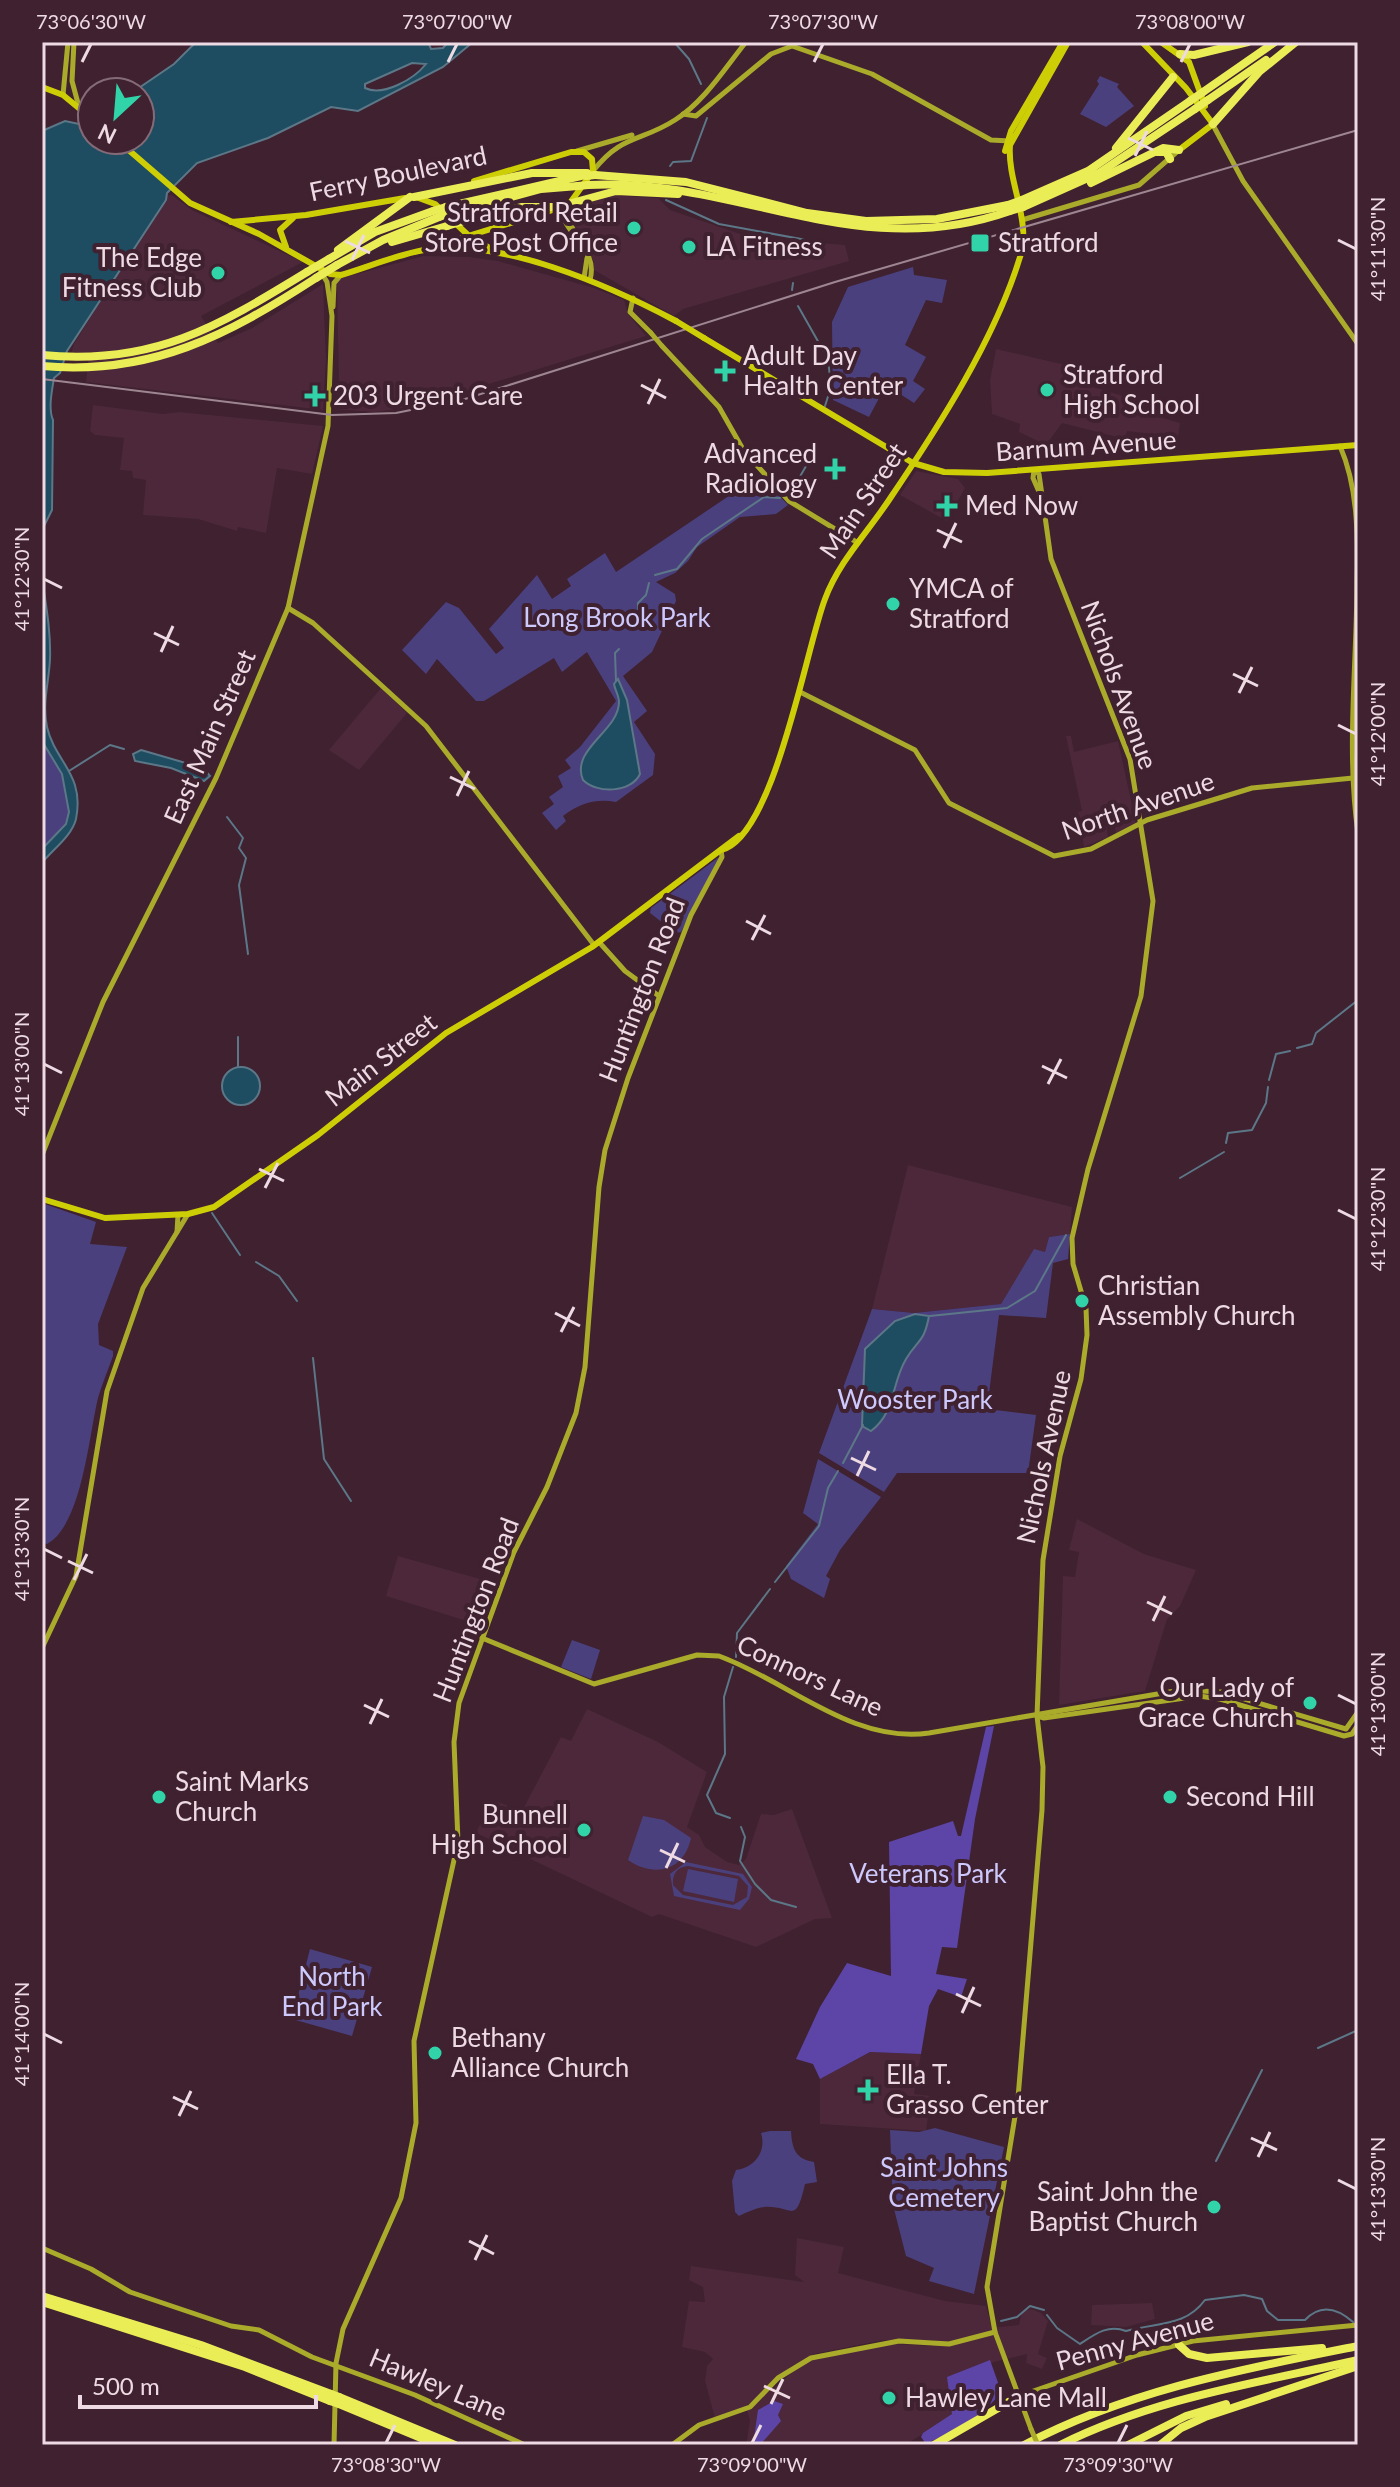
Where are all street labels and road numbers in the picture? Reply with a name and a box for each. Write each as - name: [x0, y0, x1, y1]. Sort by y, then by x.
- street label: Ferry Boulevard: [306, 139, 489, 207]
- street label: Barnum Avenue: [994, 423, 1177, 467]
- street label: Main Street: [812, 436, 913, 564]
- street label: Nichols Avenue: [1075, 596, 1165, 773]
- street label: East Main Street: [156, 644, 262, 829]
- street label: North Avenue: [1057, 764, 1218, 846]
- street label: Huntington Road: [591, 893, 691, 1087]
- street label: Main Street: [318, 1005, 443, 1113]
- street label: Nichols Avenue: [1009, 1367, 1077, 1547]
- street label: Huntington Road: [425, 1513, 525, 1707]
- street label: Connors Lane: [732, 1627, 889, 1723]
- street label: Penny Avenue: [1052, 2304, 1217, 2376]
- street label: Hawley Lane: [365, 2341, 512, 2427]

